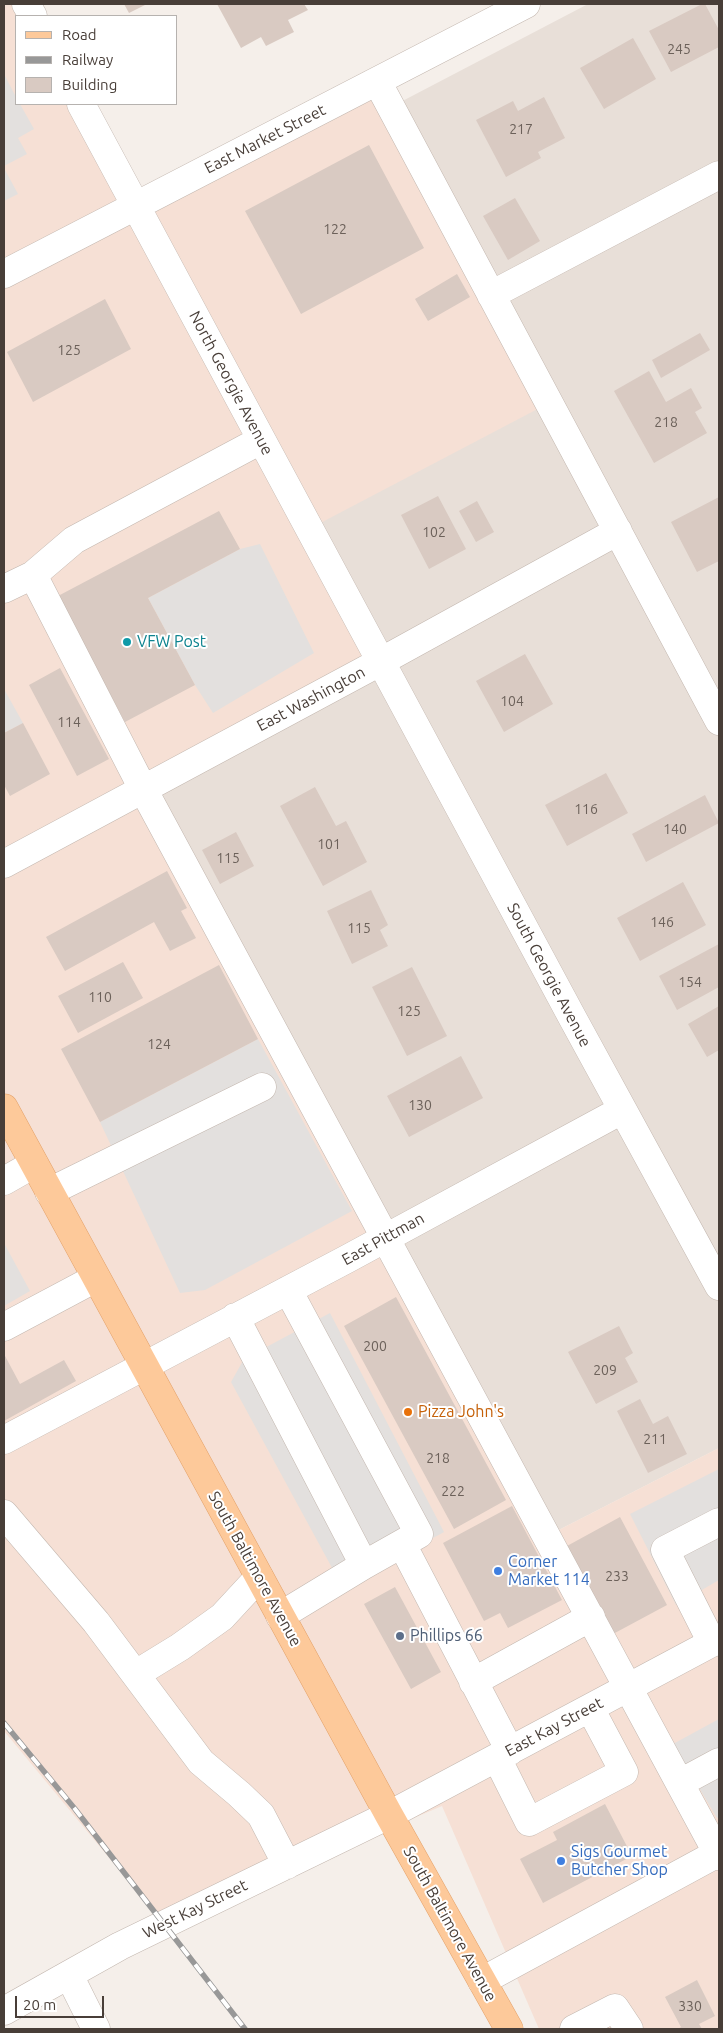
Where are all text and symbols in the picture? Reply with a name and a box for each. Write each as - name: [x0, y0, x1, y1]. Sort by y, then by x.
- legend: [15, 15, 178, 105]
- text: Road: [62, 26, 97, 43]
- house number: 245: [667, 41, 691, 57]
- text: Railway: [62, 51, 113, 68]
- text: Building: [62, 76, 117, 93]
- street label: East Market Street: [201, 100, 329, 178]
- house number: 217: [509, 121, 533, 137]
- house number: 122: [323, 221, 347, 237]
- street label: North Georgie Avenue: [185, 308, 277, 458]
- house number: 125: [57, 342, 81, 358]
- house number: 218: [654, 414, 678, 430]
- house number: 102: [422, 524, 446, 540]
- place label: VFW Post: [137, 632, 206, 652]
- marker: VFW Post: [121, 636, 133, 648]
- street label: East Washington: [254, 662, 368, 736]
- house number: 104: [500, 693, 524, 709]
- house number: 114: [57, 714, 81, 730]
- house number: 116: [574, 801, 598, 817]
- house number: 140: [663, 821, 687, 837]
- house number: 101: [317, 836, 341, 852]
- house number: 115: [216, 850, 240, 866]
- street label: South Georgie Avenue: [503, 900, 595, 1050]
- house number: 146: [650, 914, 674, 930]
- house number: 115: [347, 920, 371, 936]
- house number: 154: [678, 974, 702, 990]
- house number: 110: [88, 989, 112, 1005]
- house number: 125: [397, 1003, 421, 1019]
- house number: 124: [147, 1036, 171, 1052]
- house number: 130: [408, 1097, 432, 1113]
- street label: East Pittman: [338, 1208, 428, 1270]
- house number: 200: [363, 1338, 387, 1354]
- house number: 209: [593, 1362, 617, 1378]
- place label: Pizza John's: [418, 1402, 504, 1422]
- marker: Pizza John's: [402, 1406, 414, 1418]
- house number: 211: [643, 1431, 667, 1447]
- house number: 218: [426, 1450, 450, 1466]
- house number: 222: [441, 1483, 465, 1499]
- street label: South Baltimore Avenue: [204, 1488, 306, 1650]
- place label: Corner Market 114: [508, 1552, 590, 1590]
- marker: Corner Market 114: [492, 1565, 504, 1577]
- house number: 233: [605, 1568, 629, 1584]
- place label: Phillips 66: [410, 1626, 483, 1646]
- marker: Phillips 66: [394, 1630, 406, 1642]
- street label: East Kay Street: [502, 1693, 606, 1761]
- place label: Sigs Gourmet Butcher Shop: [571, 1842, 668, 1880]
- street label: South Baltimore Avenue: [399, 1843, 501, 2005]
- marker: Sigs Gourmet Butcher Shop: [555, 1855, 567, 1867]
- street label: West Kay Street: [139, 1875, 251, 1943]
- scale bar: [18, 1986, 106, 2018]
- text: 20 m: [23, 1996, 56, 2013]
- house number: 330: [678, 1998, 702, 2014]

